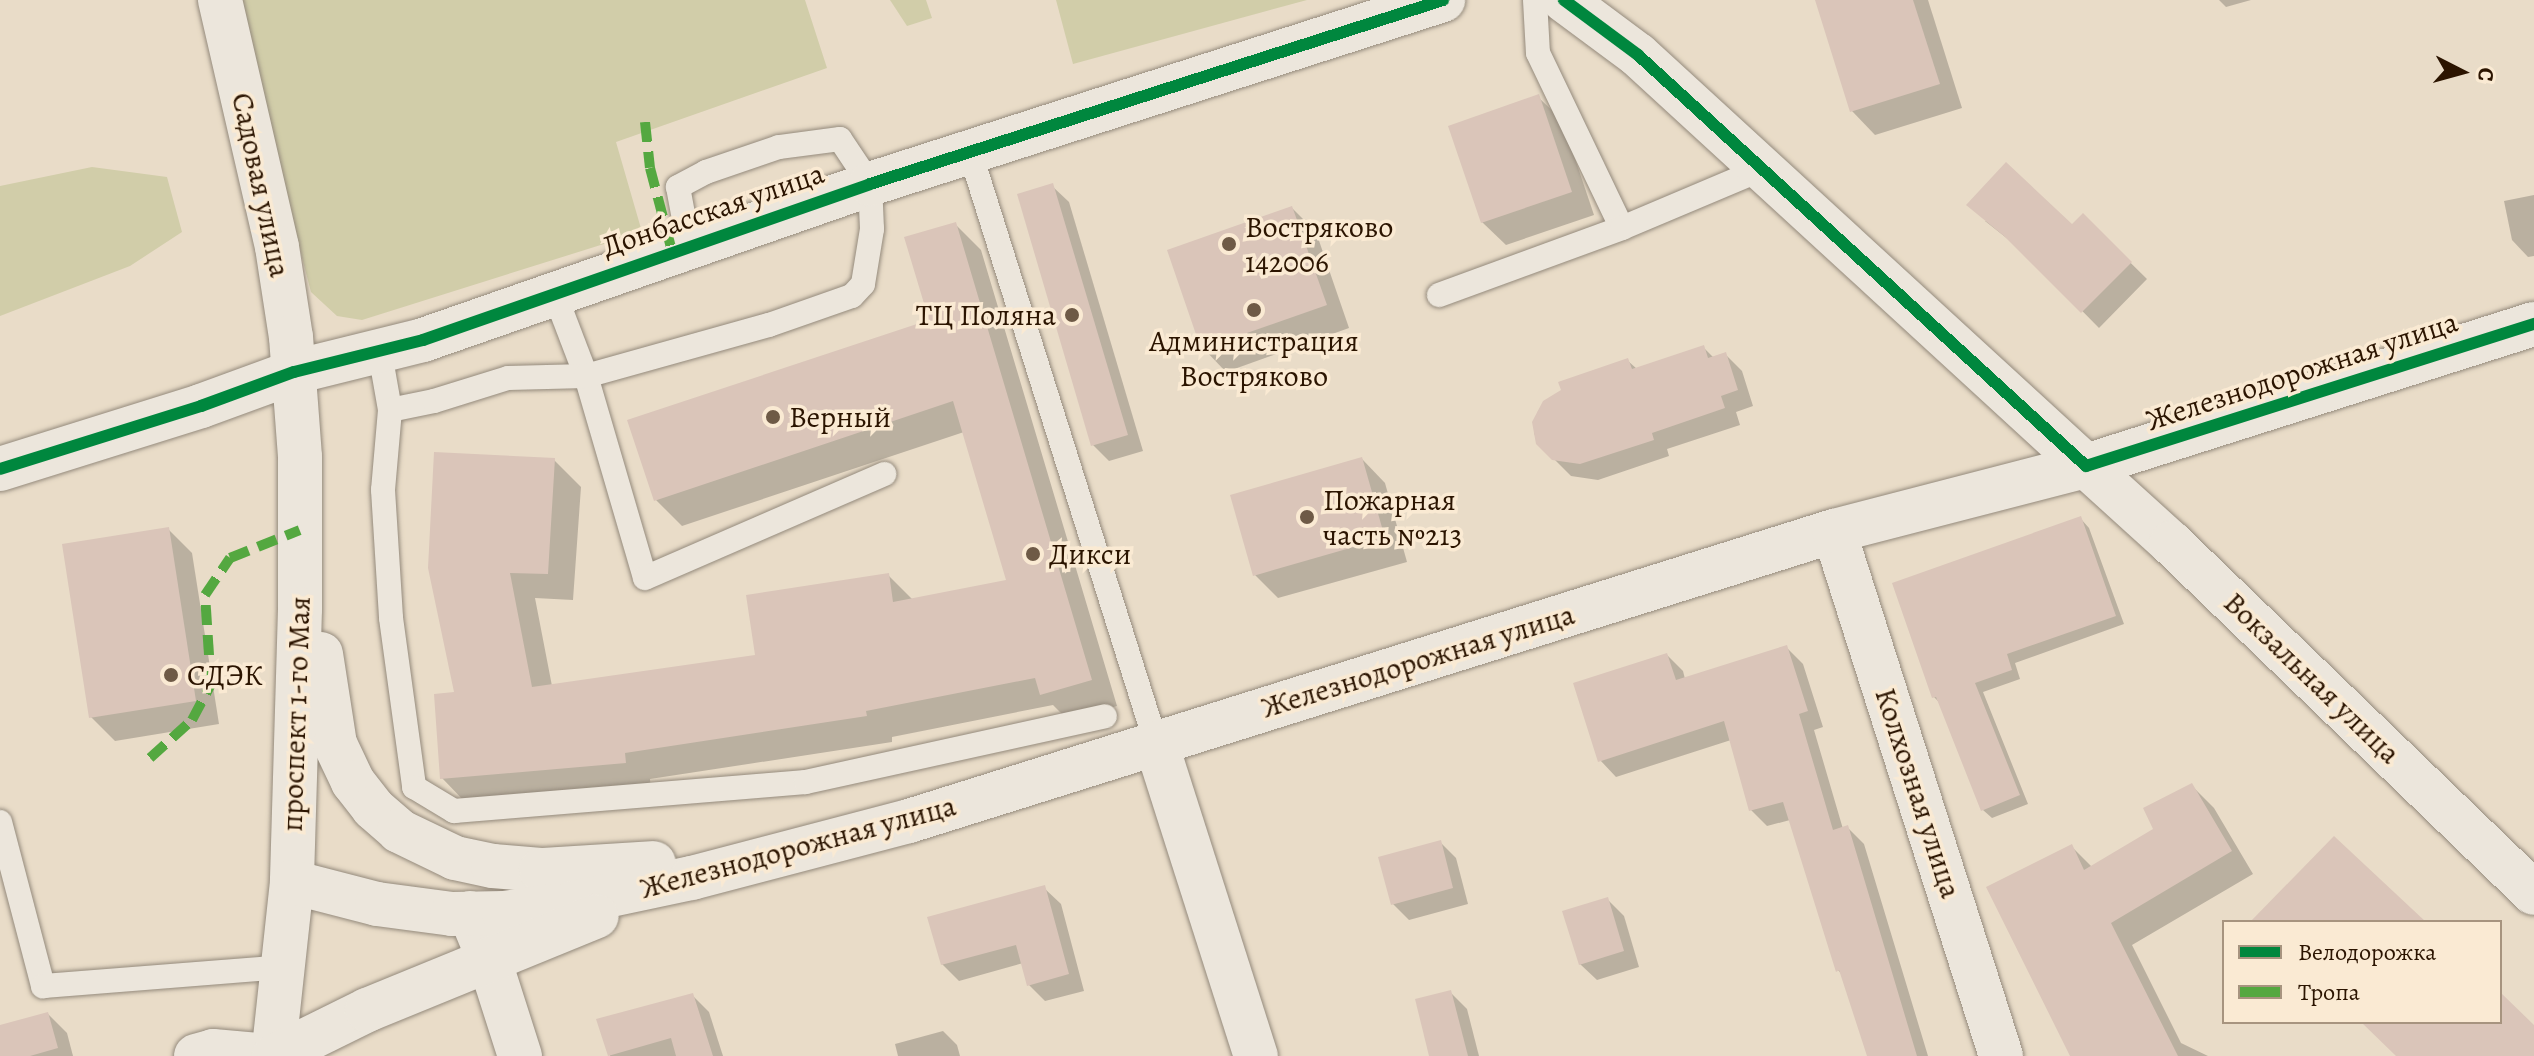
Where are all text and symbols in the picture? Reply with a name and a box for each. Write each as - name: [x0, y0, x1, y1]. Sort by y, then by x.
- north arrow: [2422, 32, 2502, 112]
- text: С: [2470, 66, 2501, 83]
- street label: Садовая улица: [224, 89, 298, 281]
- street label: Донбасская улица: [597, 155, 829, 265]
- place label: Востряково 142006: [1245, 209, 1393, 280]
- marker: Востряково 142006: [1220, 235, 1238, 253]
- place label: ТЦ Поляна: [916, 297, 1056, 333]
- marker: Администрация Востряково: [1245, 301, 1263, 319]
- street label: Железнодорожная улица: [2142, 304, 2462, 438]
- marker: ТЦ Поляна: [1063, 306, 1081, 324]
- place label: Администрация Востряково: [1149, 323, 1359, 394]
- place label: Верный: [789, 399, 891, 435]
- marker: Верный: [764, 408, 782, 426]
- place label: Пожарная часть №213: [1323, 482, 1462, 552]
- marker: Пожарная часть №213: [1298, 508, 1316, 526]
- place label: Дикси: [1049, 536, 1131, 572]
- marker: Дикси: [1024, 545, 1042, 563]
- street label: Вокзальная улица: [2216, 585, 2408, 771]
- street label: проспект 1-го Мая: [274, 596, 318, 832]
- street label: Железнодорожная улица: [1257, 596, 1579, 726]
- place label: СДЭК: [187, 657, 263, 693]
- marker: СДЭК: [162, 666, 180, 684]
- street label: Колхозная улица: [1867, 683, 1969, 903]
- street label: Железнодорожная улица: [636, 788, 960, 906]
- legend: [2222, 920, 2502, 1024]
- text: Велодорожка: [2298, 936, 2436, 968]
- text: Тропа: [2298, 976, 2360, 1008]

